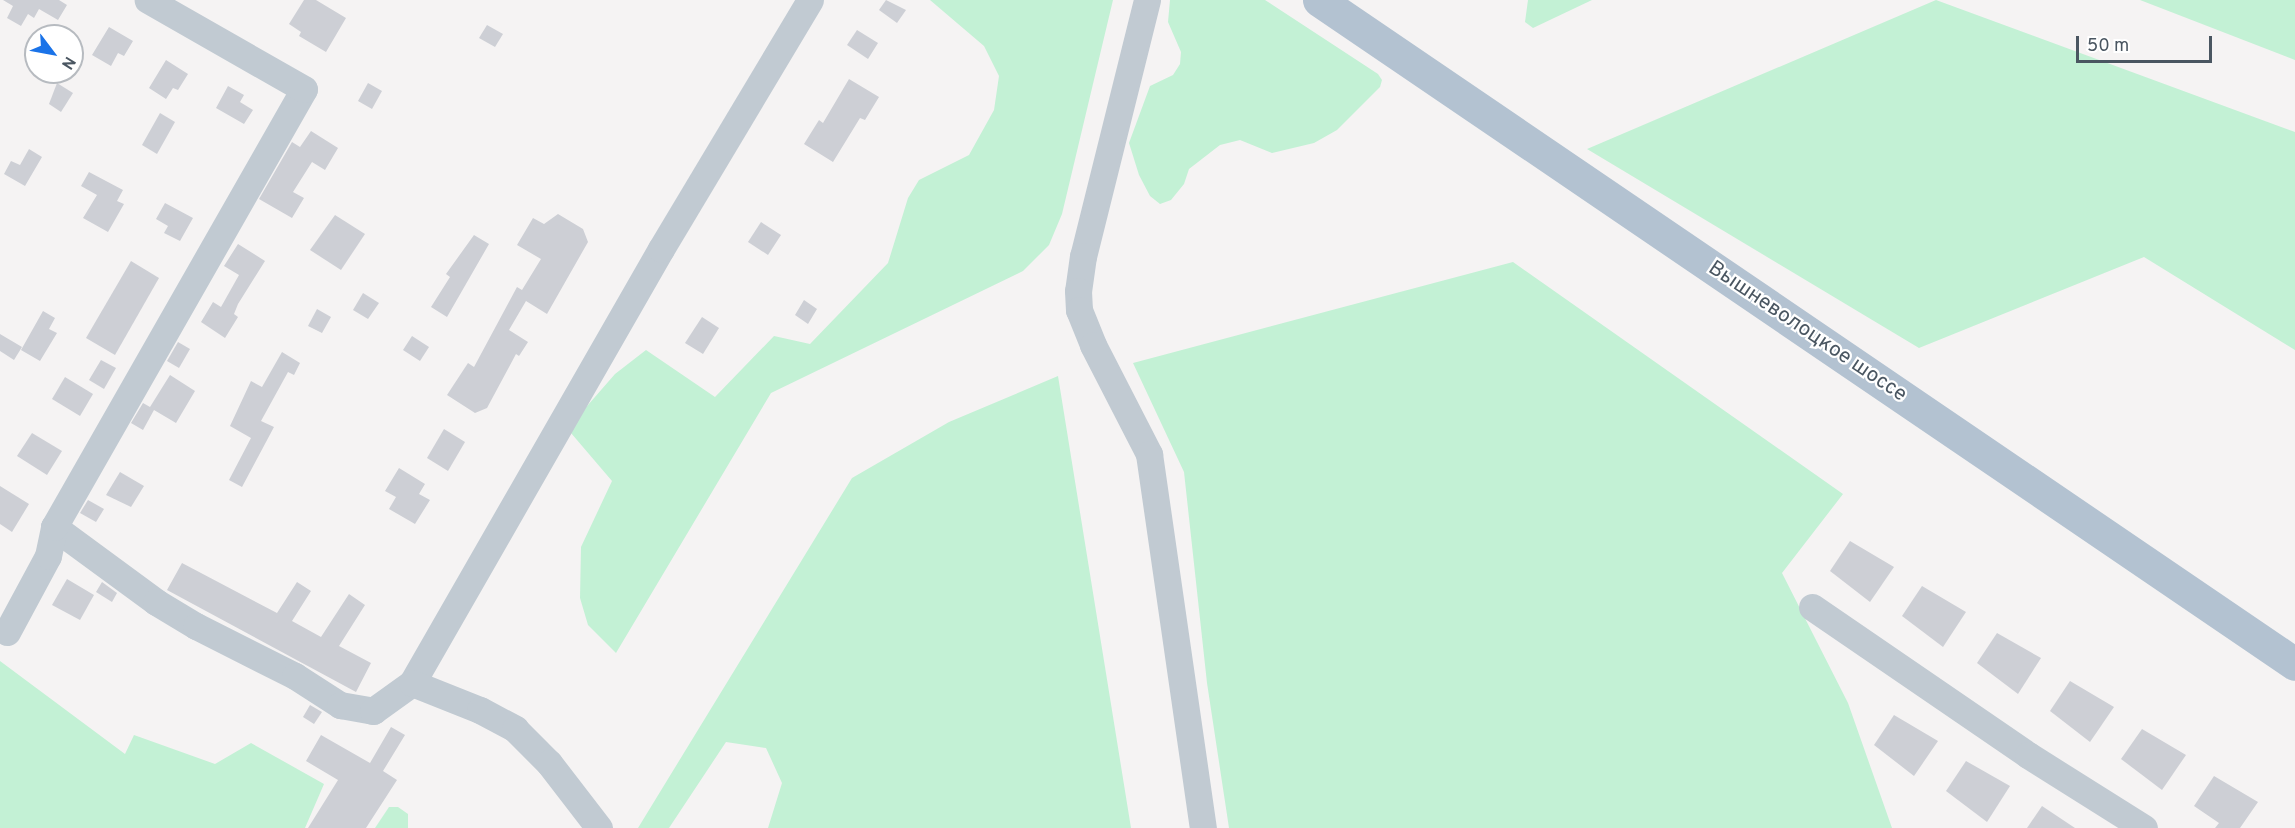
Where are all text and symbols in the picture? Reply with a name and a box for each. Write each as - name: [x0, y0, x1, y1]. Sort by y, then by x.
- north arrow: [24, 24, 84, 84]
- scale bar: [2079, 24, 2216, 62]
- text: 50 m: [2087, 35, 2129, 58]
- text: N: [56, 52, 79, 73]
- street label: Вышневолоцкое шоссе: [1703, 256, 1911, 408]

